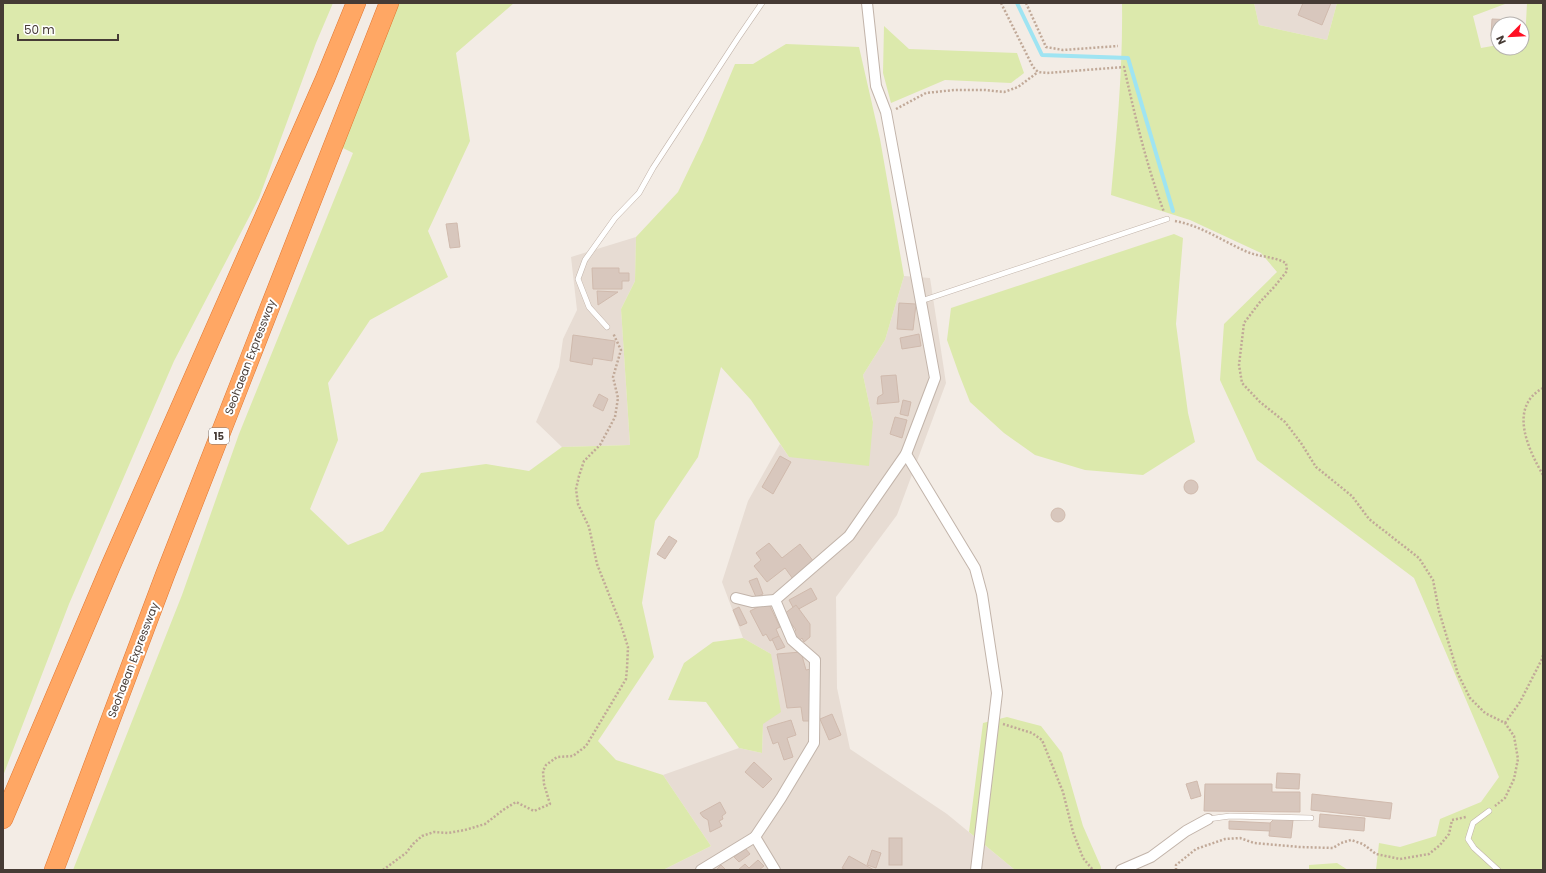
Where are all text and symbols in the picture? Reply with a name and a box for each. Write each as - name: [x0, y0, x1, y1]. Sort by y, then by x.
- scale bar: [18, 16, 118, 42]
- north arrow: [1490, 16, 1530, 56]
- text: 50 m: [24, 21, 55, 38]
- text: N: [1492, 33, 1510, 47]
- street label: Seohaean Expressway: [221, 296, 280, 417]
- road number: 15: [209, 428, 229, 444]
- street label: Seohaean Expressway: [104, 599, 163, 720]

